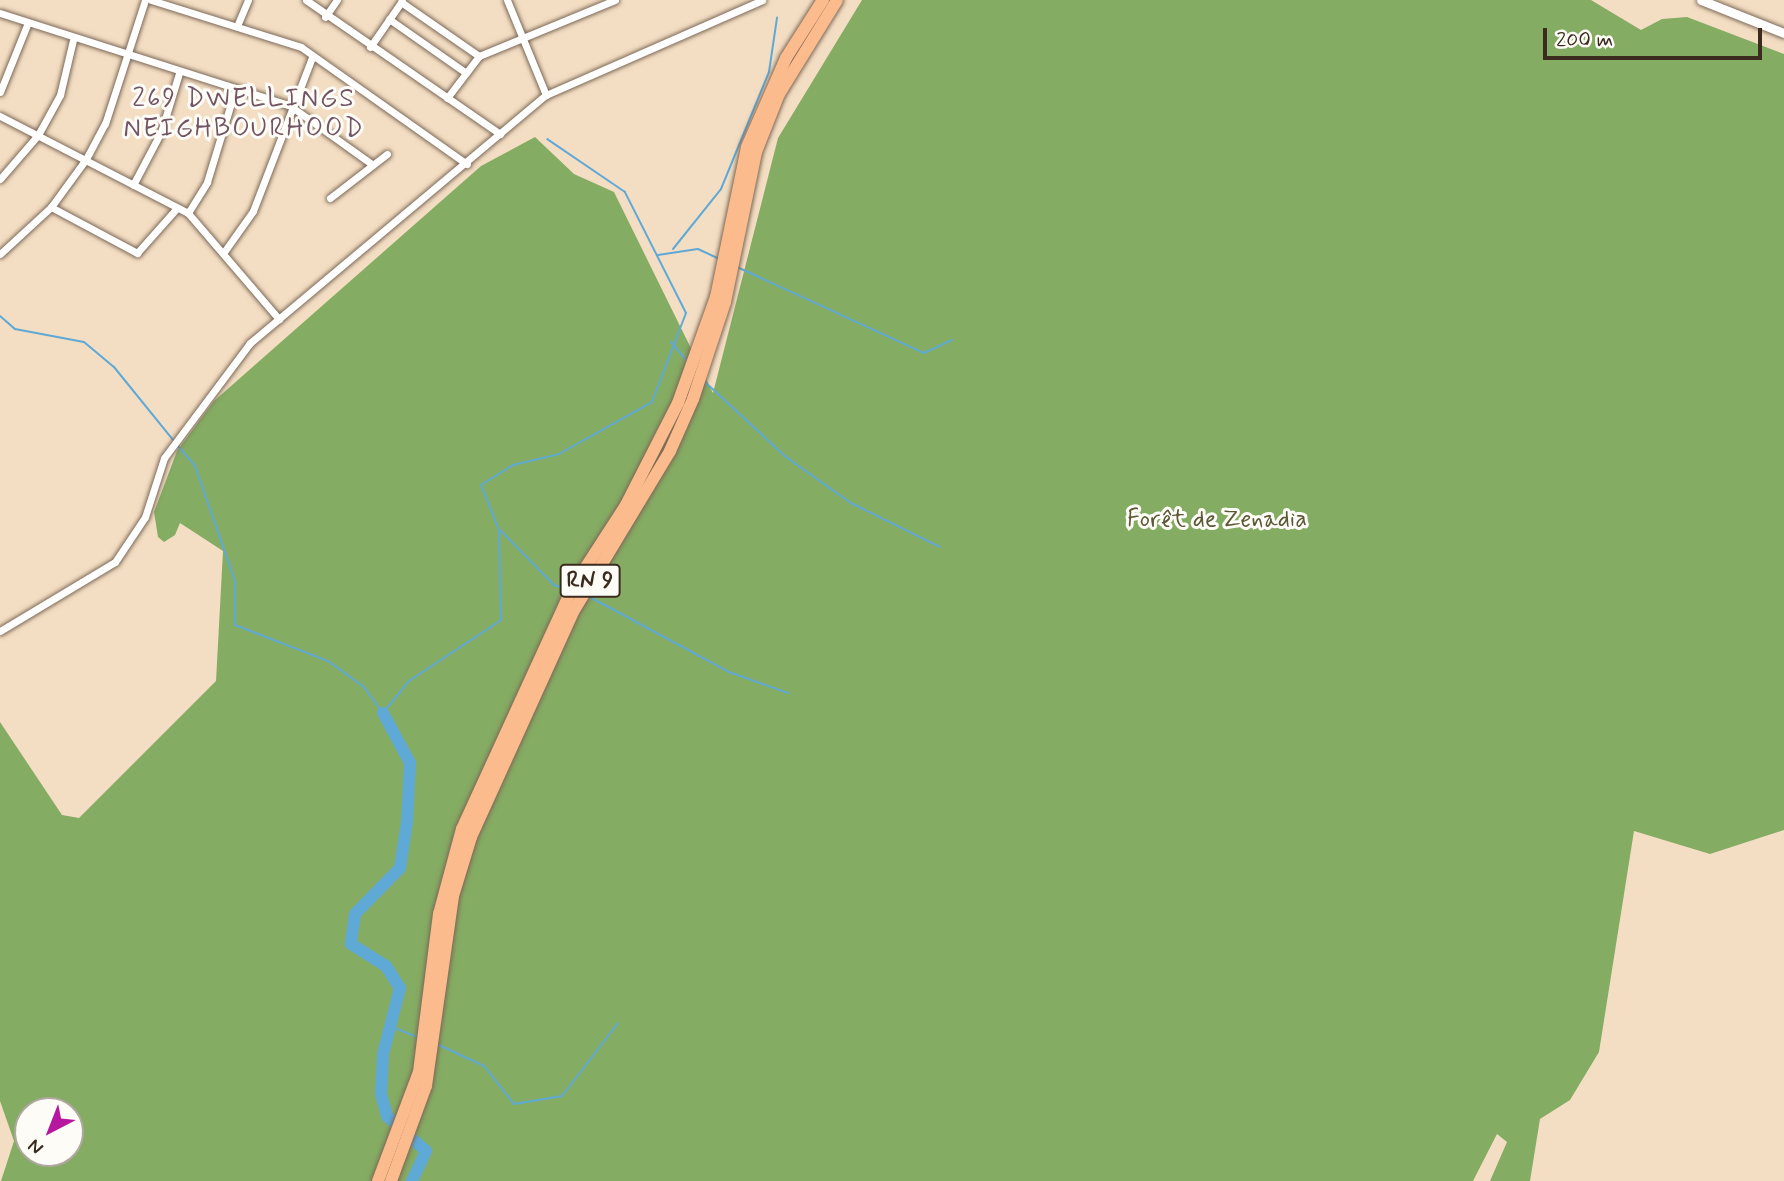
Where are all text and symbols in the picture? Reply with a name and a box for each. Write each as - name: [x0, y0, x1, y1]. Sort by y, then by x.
- scale bar: [1546, 14, 1765, 58]
- text: 200 m: [1556, 26, 1613, 54]
- district label: 269 DWELLINGS NEIGHBOURHOOD: [127, 84, 361, 146]
- park label: Forêt de Zenadia: [1127, 506, 1307, 534]
- road number: RN 9: [558, 562, 622, 600]
- north arrow: [14, 1097, 84, 1167]
- text: N: [23, 1133, 49, 1160]

